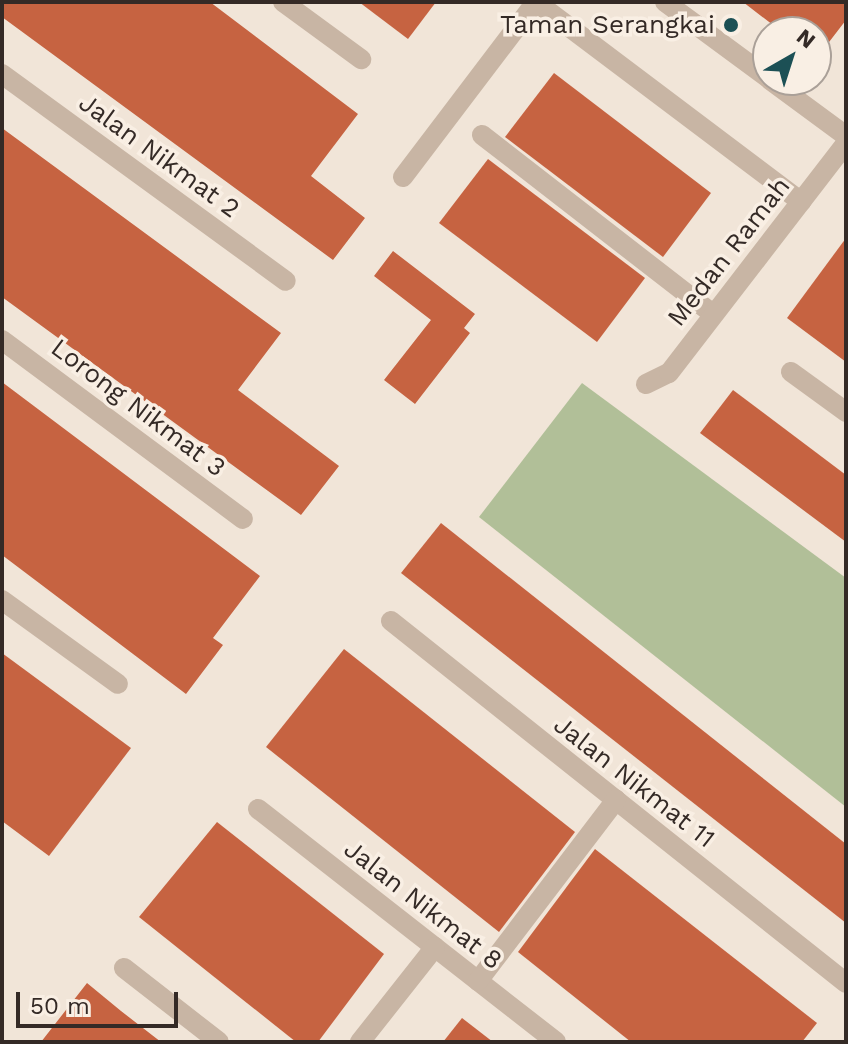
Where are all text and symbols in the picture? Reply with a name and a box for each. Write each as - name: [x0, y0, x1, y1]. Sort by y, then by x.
- place label: Taman Serangkai: [500, 9, 715, 41]
- marker: Taman Serangkai: [722, 16, 740, 34]
- north arrow: [752, 16, 832, 96]
- text: N: [792, 24, 820, 53]
- street label: Jalan Nikmat 2: [72, 87, 246, 225]
- street label: Medan Ramah: [661, 171, 797, 333]
- street label: Lorong Nikmat 3: [45, 332, 231, 484]
- street label: Jalan Nikmat 11: [547, 709, 721, 855]
- street label: Jalan Nikmat 8: [338, 834, 508, 976]
- scale bar: [20, 976, 182, 1026]
- text: 50 m: [30, 992, 90, 1020]

